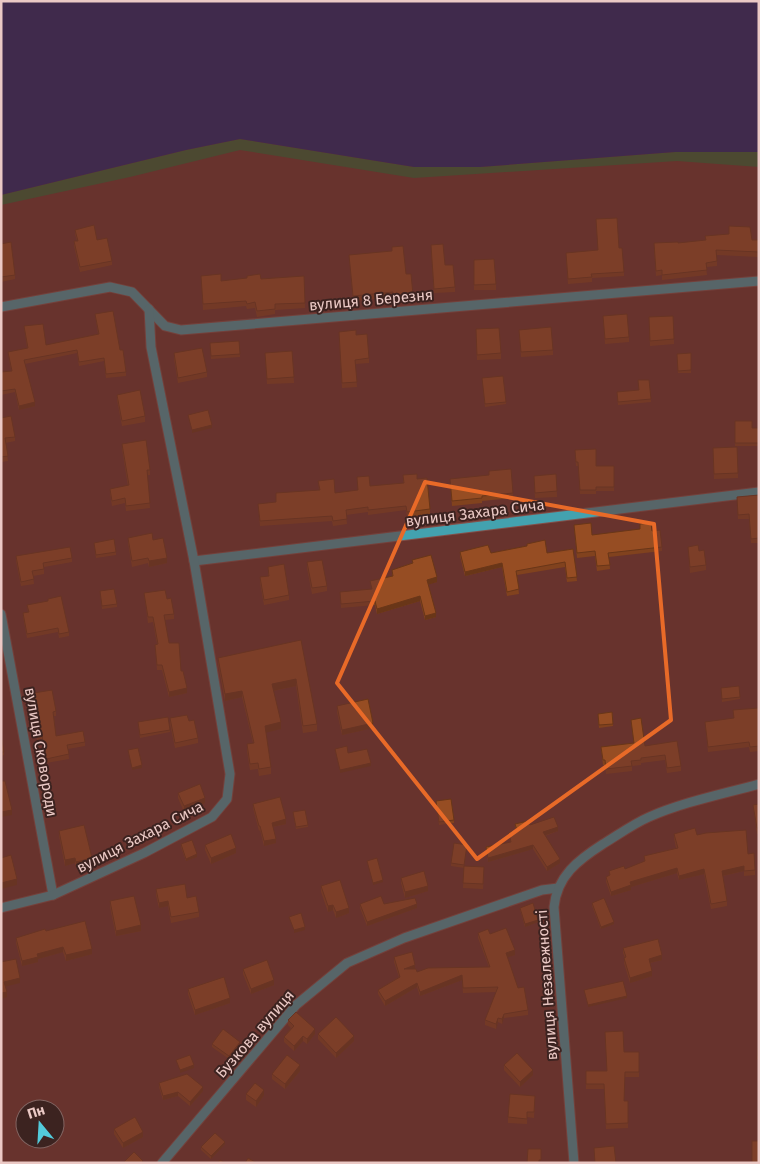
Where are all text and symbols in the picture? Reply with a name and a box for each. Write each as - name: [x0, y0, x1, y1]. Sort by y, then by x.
- street label: вулиця 8 Березня: [308, 286, 434, 314]
- street label: вулиця Захара Сича: [405, 496, 545, 530]
- street label: вулиця Сковороди: [21, 686, 61, 818]
- street label: вулиця Захара Сича: [74, 797, 206, 877]
- street label: вулиця Незалежності: [533, 909, 561, 1061]
- street label: Бузкова вулиця: [212, 986, 298, 1082]
- north arrow: [15, 1099, 65, 1149]
- text: Пн: [25, 1101, 47, 1123]

